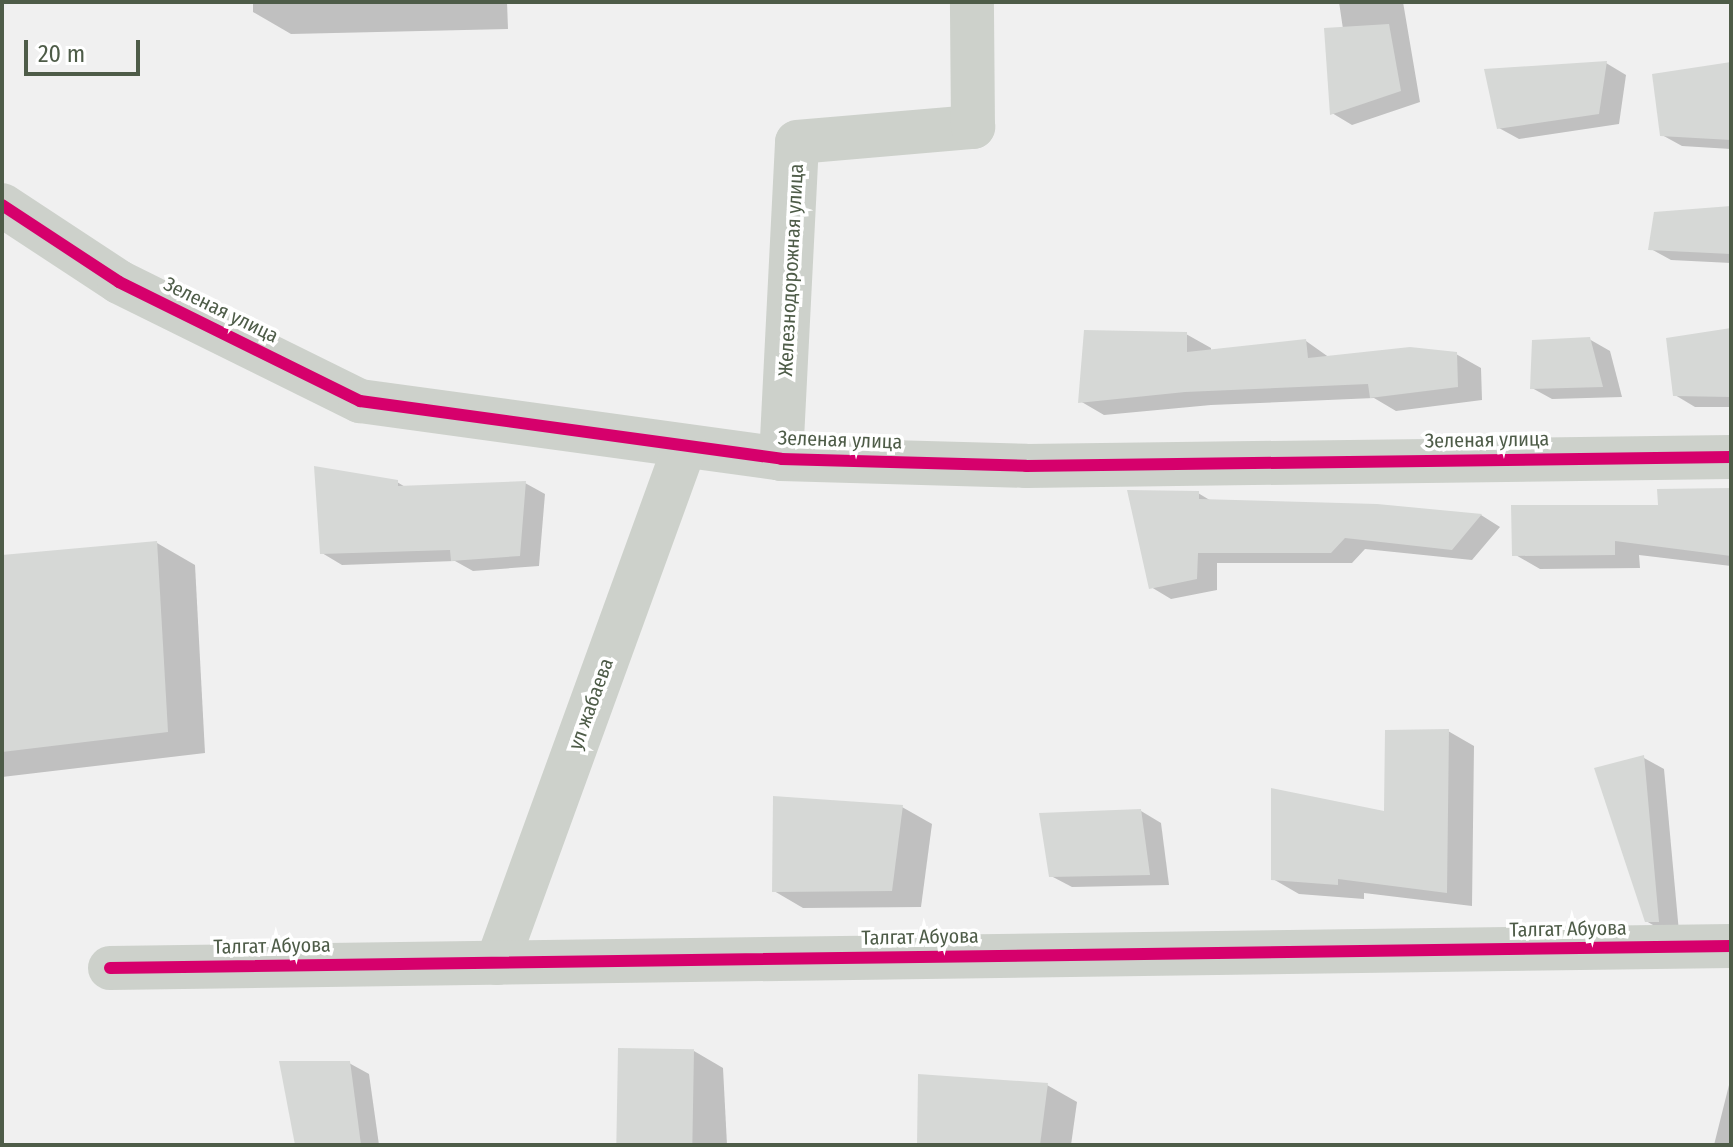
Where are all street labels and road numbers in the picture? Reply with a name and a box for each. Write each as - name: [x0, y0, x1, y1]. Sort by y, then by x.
- street label: Железнодорожная улица: [773, 163, 809, 377]
- street label: Зеленая улица: [160, 272, 282, 348]
- street label: Зеленая улица: [777, 426, 903, 454]
- street label: Зеленая улица: [1425, 427, 1549, 453]
- street label: ул жабаева: [563, 655, 619, 753]
- street label: Талгат Абуова: [1509, 916, 1627, 942]
- street label: Талгат Абуова: [861, 924, 979, 950]
- street label: Талгат Абуова: [213, 933, 331, 959]

